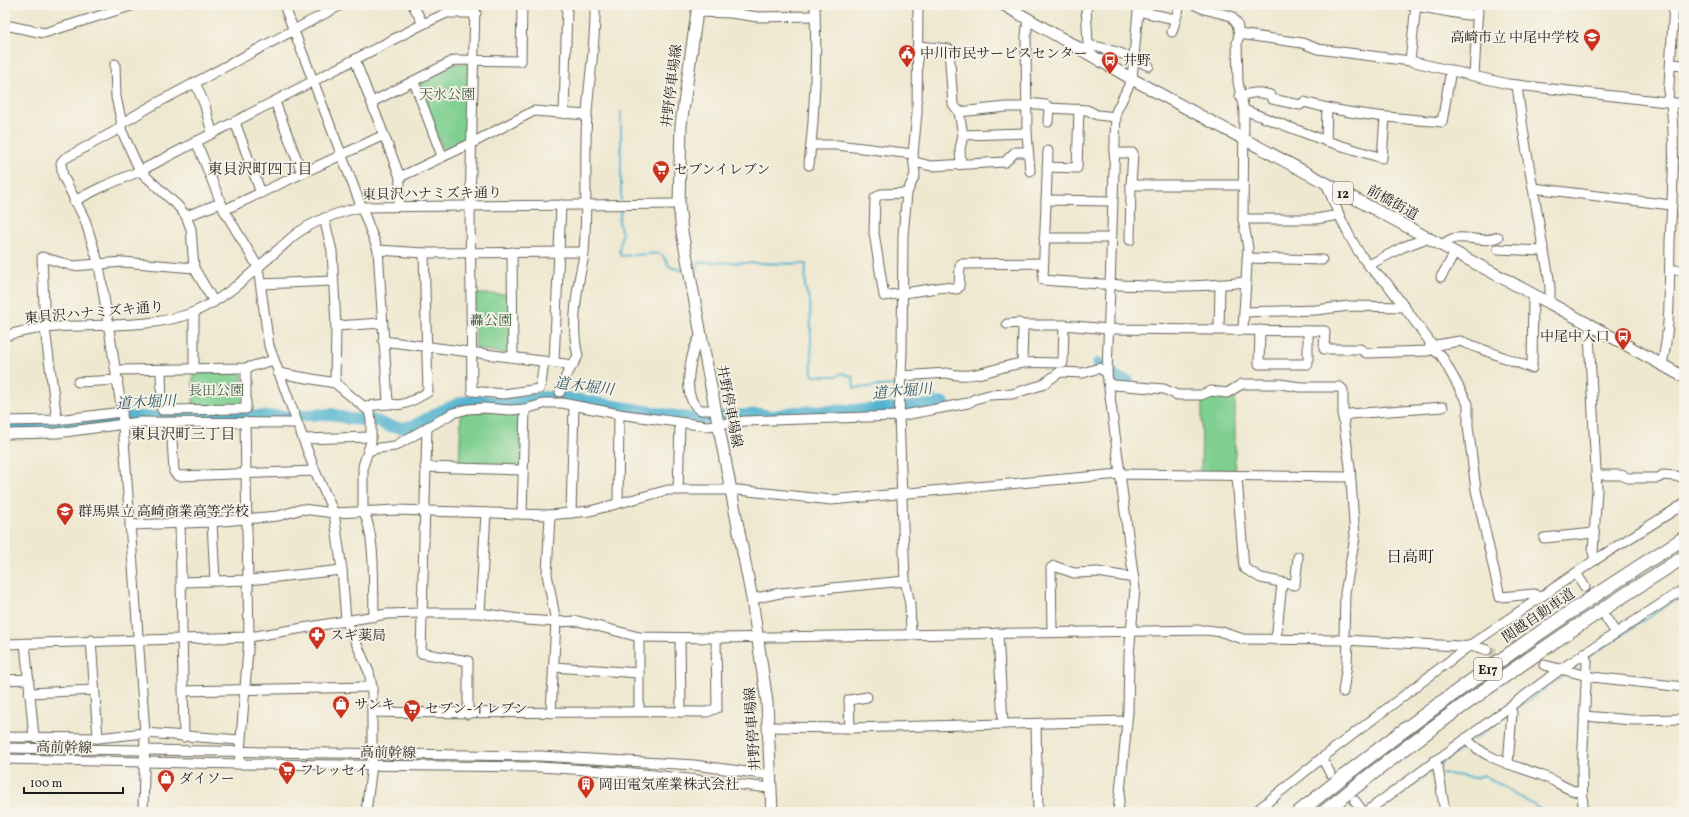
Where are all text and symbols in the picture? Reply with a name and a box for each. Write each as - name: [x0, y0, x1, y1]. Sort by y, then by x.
- school or university icon: 高崎市立 中尾中学校: [1582, 27, 1602, 52]
- place label: 高崎市立 中尾中学校: [1450, 29, 1579, 48]
- street label: 井野停車場線: [658, 43, 687, 129]
- public building icon: 中川市民サービスセンター: [897, 43, 917, 68]
- place label: 中川市民サービスセンター: [920, 45, 1087, 64]
- bus stop icon: 井野: [1100, 50, 1120, 75]
- place label: 井野: [1123, 52, 1151, 71]
- park label: 天水公園: [419, 86, 475, 105]
- supermarket icon: セブンイレブン: [651, 159, 671, 184]
- district label: 東貝沢町四丁目: [207, 160, 313, 181]
- place label: セブンイレブン: [674, 161, 770, 180]
- street label: 前橋街道: [1363, 181, 1421, 225]
- road number: 12: [1333, 182, 1353, 204]
- street label: 東貝沢ハナミズキ通り: [362, 184, 502, 205]
- street label: 東貝沢ハナミズキ通り: [24, 298, 165, 329]
- park label: 轟公園: [470, 312, 512, 331]
- bus stop icon: 中尾中入口: [1613, 326, 1633, 351]
- place label: 中尾中入口: [1540, 328, 1610, 347]
- street label: 井野停車場線: [711, 363, 746, 449]
- water label: 道木堀川: [553, 373, 617, 402]
- water label: 道木堀川: [871, 379, 935, 406]
- park label: 長田公園: [188, 382, 244, 401]
- water label: 道木堀川: [116, 391, 179, 416]
- district label: 東貝沢町三丁目: [130, 425, 236, 446]
- school or university icon: 群馬県立 高崎商業高等学校: [55, 501, 75, 526]
- place label: 群馬県立 高崎商業高等学校: [78, 503, 249, 522]
- district label: 日高町: [1386, 547, 1434, 569]
- street label: 関越自動車道: [1499, 585, 1579, 648]
- pharmacy icon: スギ薬局: [307, 625, 327, 650]
- place label: スギ薬局: [330, 627, 386, 646]
- road number: E17: [1474, 658, 1502, 680]
- street label: 井野停車場線: [741, 686, 766, 771]
- shop icon: サンキ: [331, 694, 351, 719]
- place label: サンキ: [354, 696, 395, 715]
- supermarket icon: セブン-イレブン: [402, 698, 422, 723]
- place label: セブン-イレブン: [425, 700, 528, 719]
- street label: 高前幹線: [36, 739, 92, 758]
- street label: 高前幹線: [360, 744, 416, 763]
- supermarket icon: フレッセイ: [277, 760, 297, 785]
- place label: フレッセイ: [300, 762, 369, 781]
- shop icon: ダイソー: [156, 768, 176, 793]
- scale bar: [24, 769, 123, 795]
- place label: ダイソー: [179, 770, 235, 789]
- building icon: 岡田電気産業株式会社: [576, 774, 596, 799]
- text: 100 m: [30, 776, 63, 792]
- place label: 岡田電気産業株式会社: [599, 776, 739, 795]

